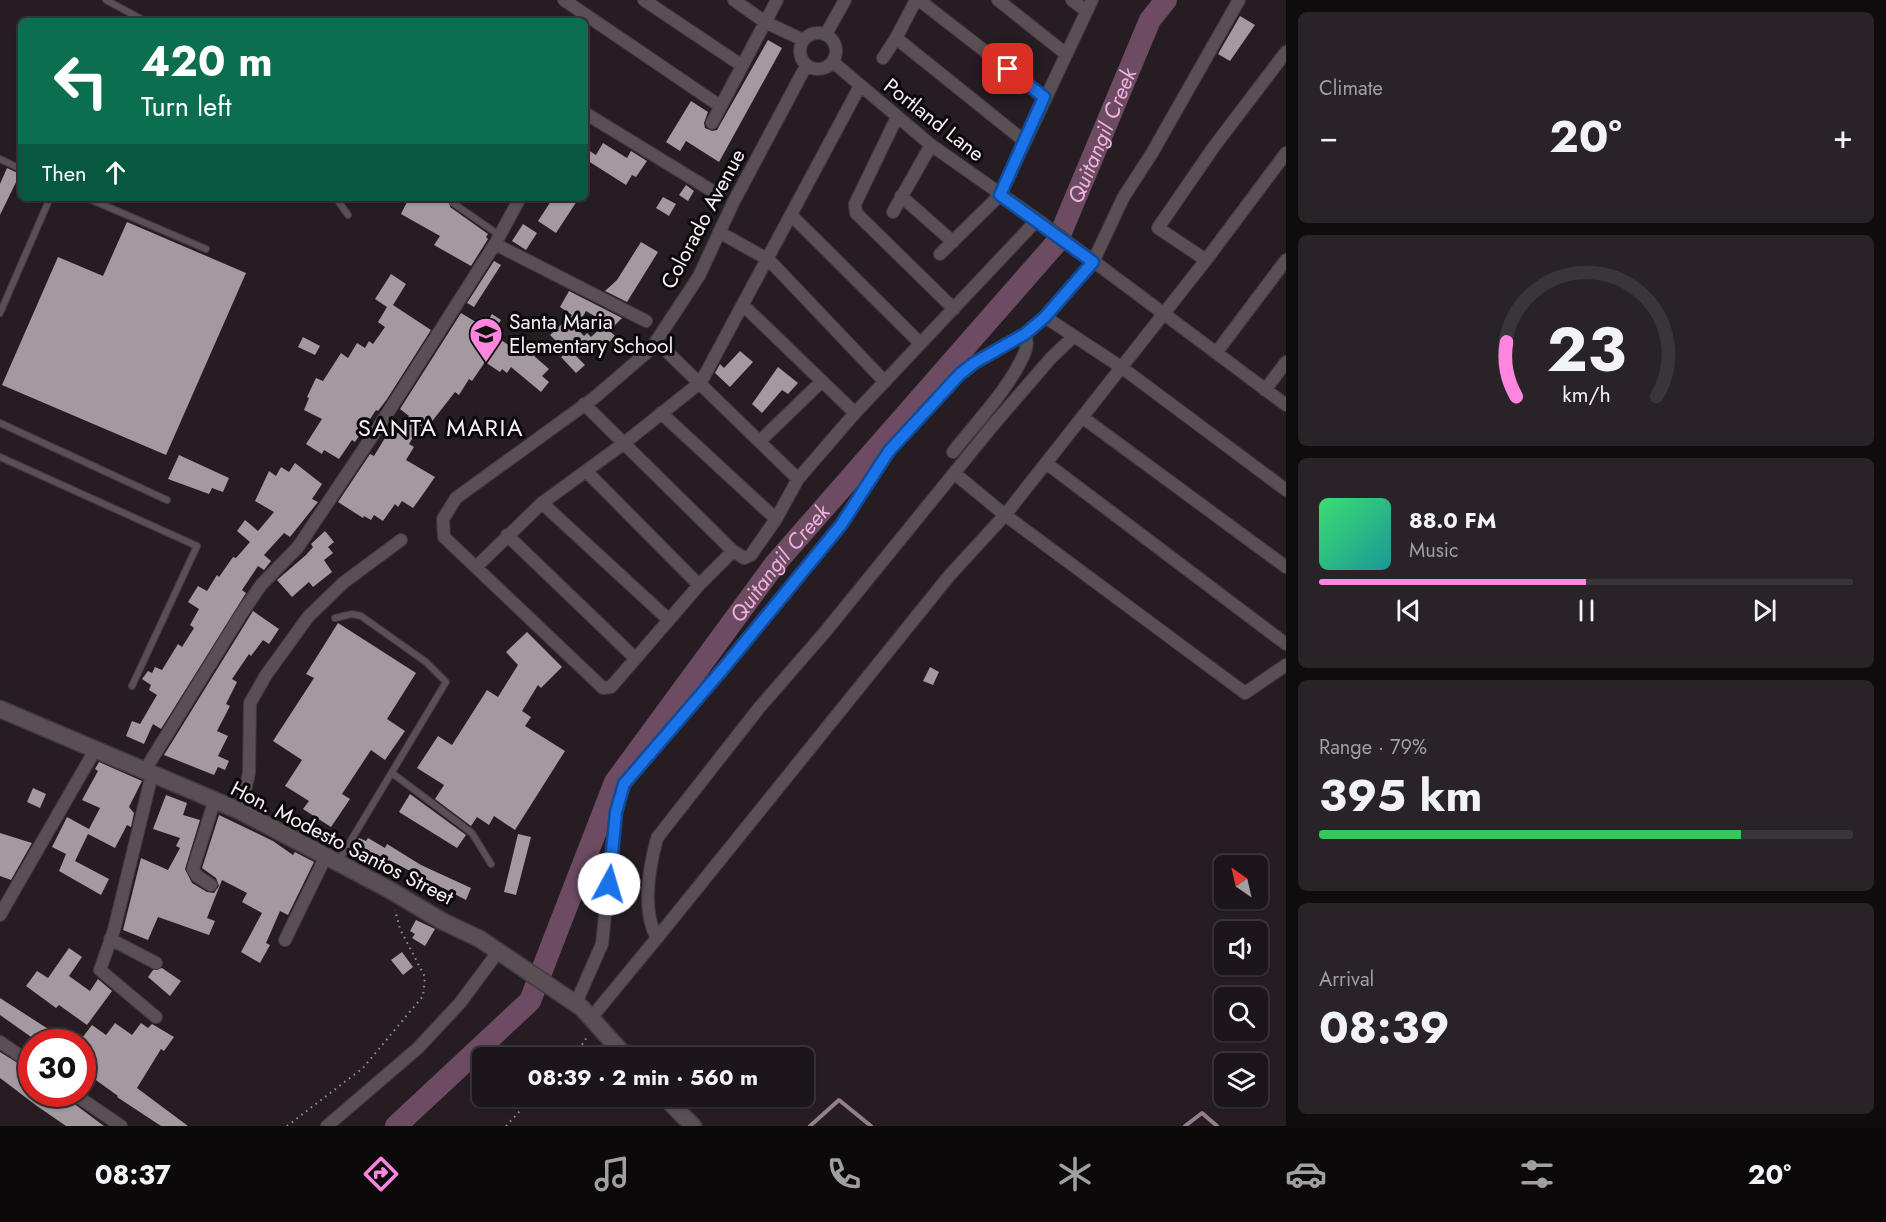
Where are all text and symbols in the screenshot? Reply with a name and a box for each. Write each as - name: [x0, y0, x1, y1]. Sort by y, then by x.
- text: 420 m: [141, 31, 273, 92]
- icon: left: [42, 42, 120, 120]
- pin: [982, 43, 1033, 94]
- icon: arrive: [991, 52, 1024, 85]
- water label: Quitangil Creek: [1059, 61, 1145, 208]
- street label: Portland Lane: [877, 71, 991, 169]
- text: Climate: [1319, 74, 1383, 103]
- text: Turn left: [141, 87, 231, 126]
- text: 20°: [1549, 104, 1622, 169]
- text: −: [1319, 113, 1338, 160]
- text: +: [1833, 113, 1853, 160]
- street label: Colorado Avenue: [653, 144, 753, 294]
- icon: ahead: [99, 156, 132, 189]
- text: Then: [42, 157, 87, 189]
- text: 23: [1546, 304, 1626, 394]
- place label: Santa Maria Elementary School: [509, 307, 673, 361]
- school or university icon: Santa Maria Elementary School: [468, 316, 504, 363]
- text: km/h: [1562, 380, 1610, 411]
- district label: SANTA MARIA: [358, 410, 524, 445]
- water label: Quitangil Creek: [721, 495, 838, 629]
- text: 88.0 FM: [1409, 504, 1496, 536]
- text: Music: [1409, 536, 1459, 565]
- icon: previous: [1392, 594, 1425, 627]
- icon: pause: [1570, 594, 1603, 627]
- icon: next: [1748, 594, 1781, 627]
- text: Range · 79%: [1319, 733, 1427, 762]
- text: 395 km: [1319, 763, 1482, 828]
- street label: Hon. Modesto Santos Street: [225, 774, 459, 912]
- position arrow: [577, 852, 641, 916]
- north arrow: [1214, 855, 1268, 909]
- map controls: [1214, 855, 1268, 1107]
- button: sound: [1214, 921, 1268, 975]
- text: Arrival: [1319, 965, 1374, 994]
- button: search: [1214, 987, 1268, 1041]
- text: 08:39: [1319, 995, 1450, 1060]
- speed limit sign: 30: [18, 1029, 96, 1107]
- button: layers: [1214, 1053, 1268, 1107]
- text: 08:39 · 2 min · 560 m: [528, 1061, 758, 1093]
- icon: directions: [360, 1153, 402, 1195]
- icon: music: [591, 1153, 633, 1195]
- icon: phone: [823, 1153, 865, 1195]
- icon: climate: [1054, 1153, 1096, 1195]
- icon: car: [1285, 1153, 1327, 1195]
- icon: filters: [1516, 1153, 1558, 1195]
- text: 08:37: [95, 1155, 171, 1194]
- text: 20°: [1748, 1155, 1791, 1194]

